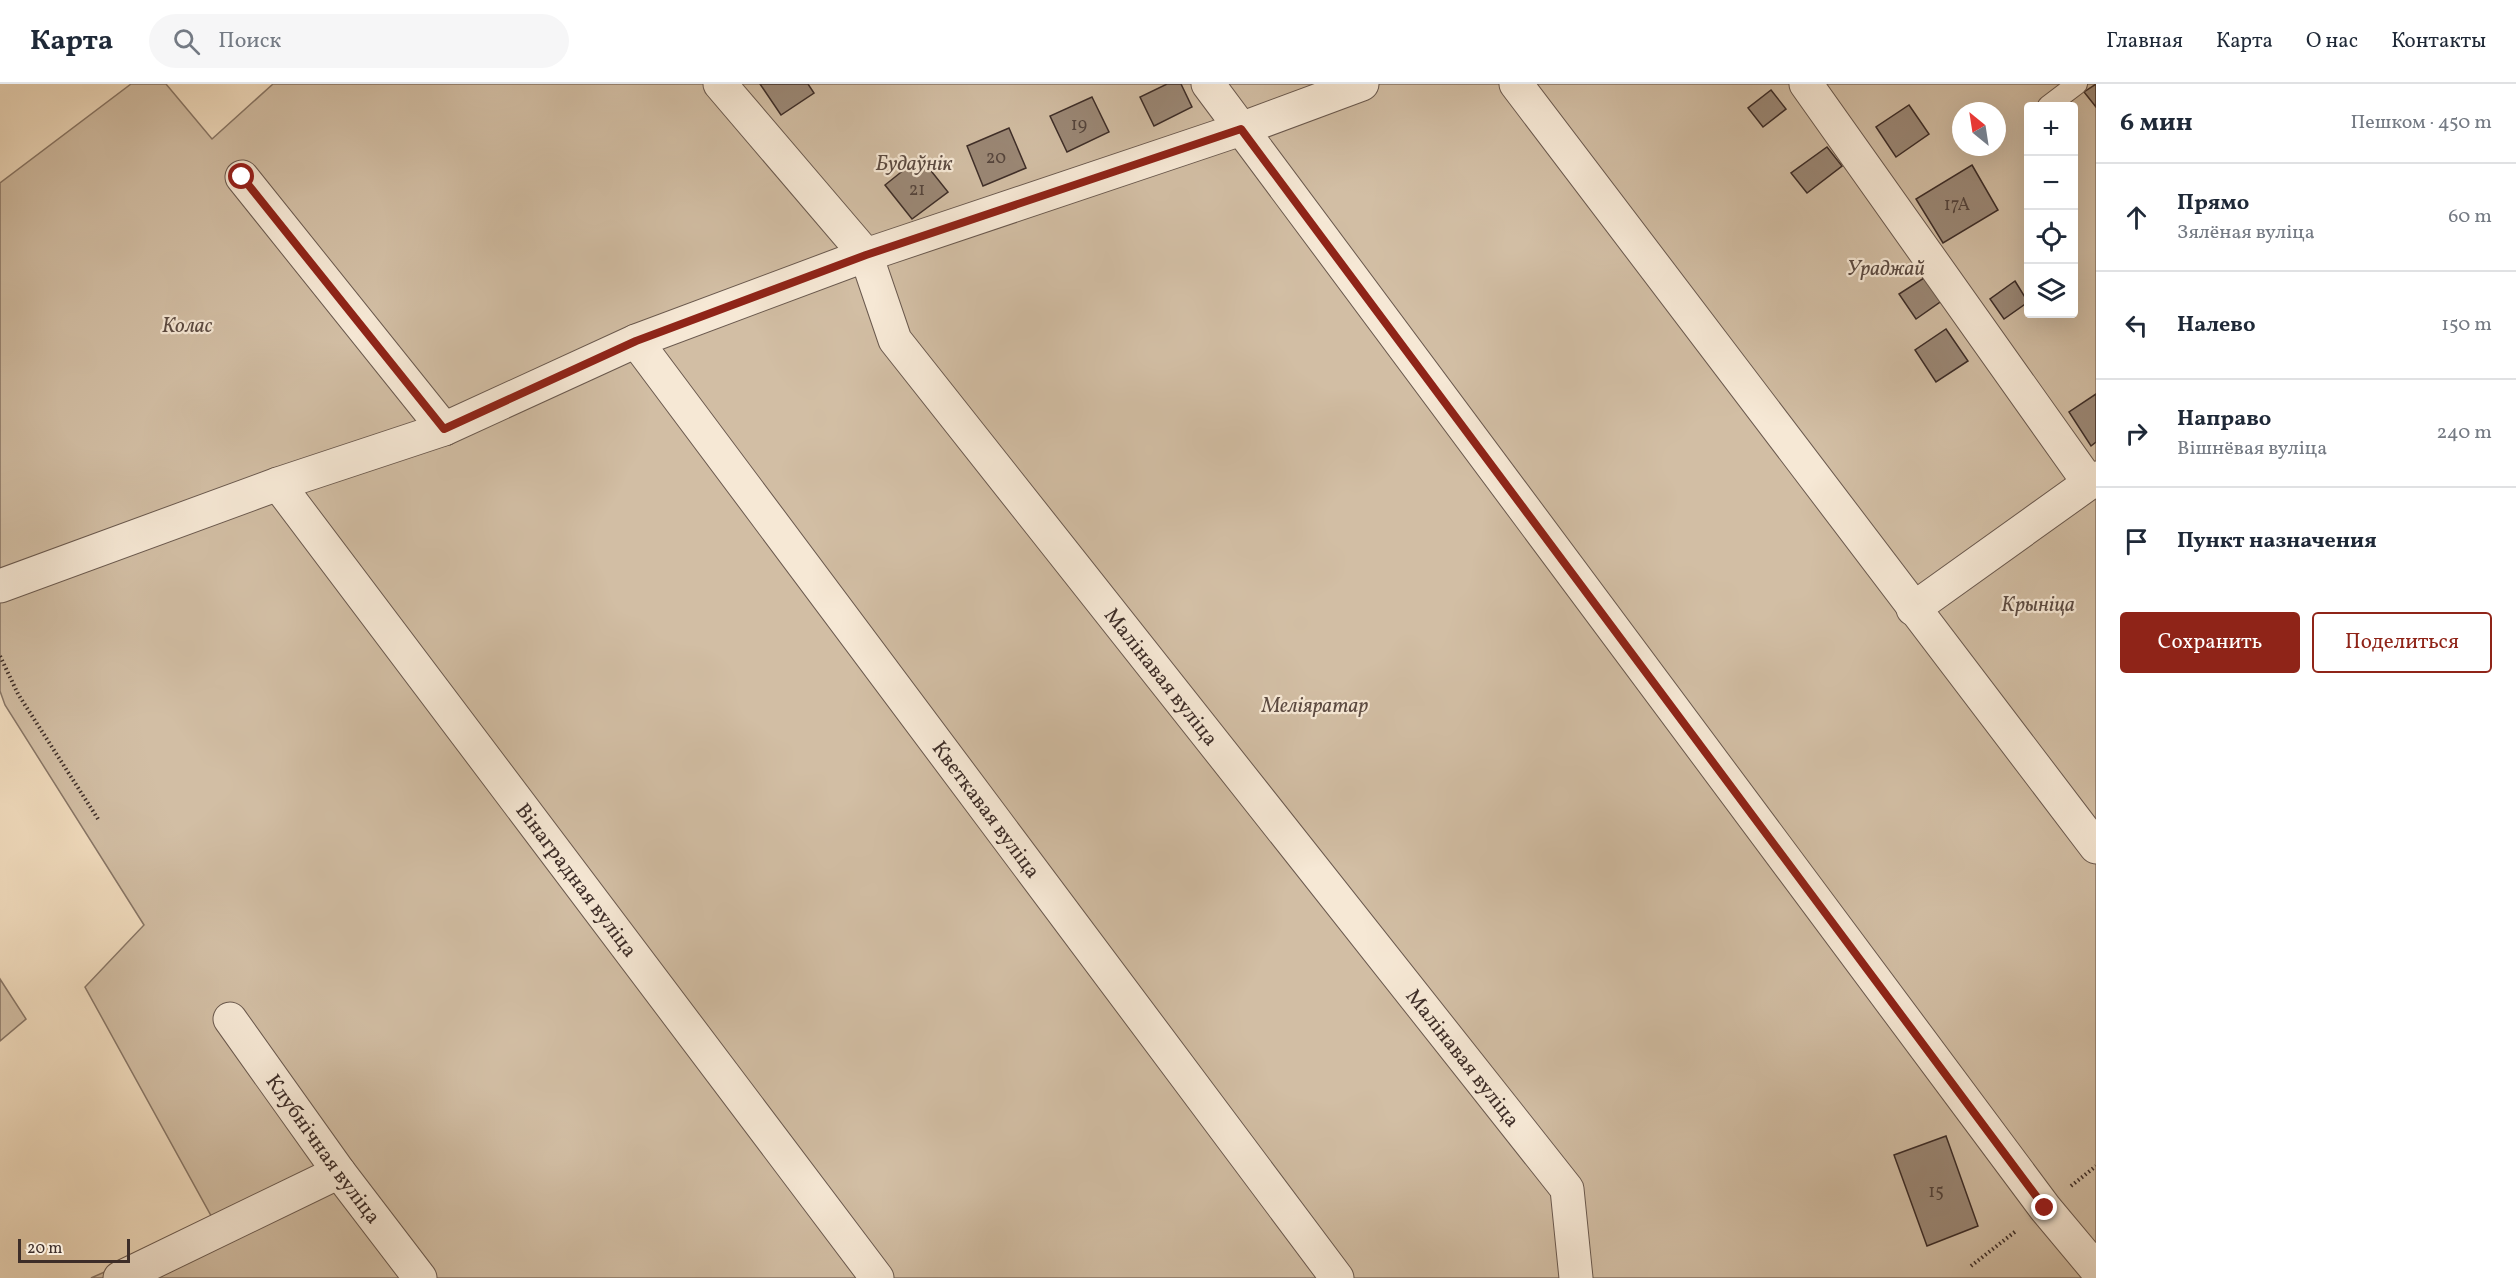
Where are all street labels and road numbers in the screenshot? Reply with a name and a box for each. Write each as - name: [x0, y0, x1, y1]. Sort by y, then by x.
- street label: Малінавая вуліца: [1096, 602, 1224, 753]
- street label: Кветкавая вуліца: [924, 736, 1046, 885]
- street label: Вінаградная вуліца: [508, 798, 643, 964]
- street label: Малінавая вуліца: [1398, 983, 1526, 1134]
- street label: Клубнічная вуліца: [258, 1069, 387, 1231]

